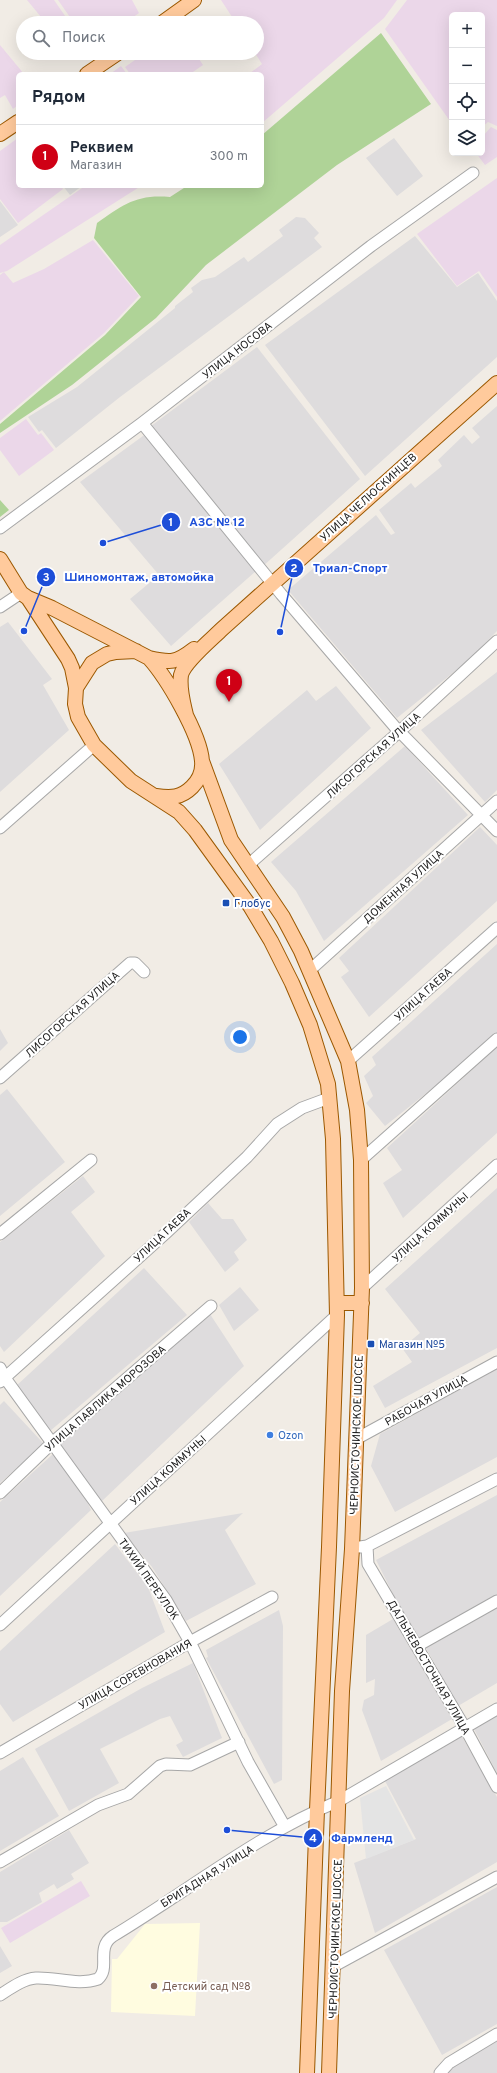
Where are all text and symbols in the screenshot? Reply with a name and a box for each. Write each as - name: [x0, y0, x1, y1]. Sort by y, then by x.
- map controls: [449, 12, 485, 156]
- button: +: [449, 12, 485, 48]
- search box: [16, 16, 264, 60]
- icon: search: [30, 27, 52, 49]
- text: Поиск: [62, 29, 106, 48]
- button: −: [449, 48, 485, 84]
- button: locate: [449, 84, 485, 120]
- text: Рядом: [32, 87, 85, 109]
- button: layers: [449, 120, 485, 156]
- text: Реквием: [70, 139, 134, 158]
- text: 1: [42, 149, 48, 165]
- text: 300 m: [210, 149, 248, 165]
- text: Магазин: [70, 158, 122, 174]
- street label: УЛИЦА НОСОВА: [200, 319, 275, 383]
- street label: УЛИЦА ЧЕЛЮСКИНЦЕВ: [317, 450, 420, 545]
- callout: АЗС № 12: [161, 510, 253, 534]
- text: 1: [169, 515, 173, 531]
- text: АЗС № 12: [189, 515, 245, 531]
- callout: Триал-Спорт: [284, 556, 395, 580]
- text: 2: [290, 561, 298, 577]
- text: Триал-Спорт: [313, 561, 388, 577]
- callout: Шиномонтаж, автомойка: [36, 565, 222, 589]
- text: 3: [42, 570, 50, 586]
- text: Шиномонтаж, автомойка: [64, 570, 214, 586]
- pin: 1: [216, 669, 242, 702]
- street label: ЛИСОГОРСКАЯ УЛИЦА: [323, 710, 424, 802]
- street label: ДОМЕННАЯ УЛИЦА: [360, 847, 447, 927]
- place label: Глобус: [234, 897, 271, 911]
- marker: Глобус: [221, 898, 231, 908]
- street label: УЛИЦА ГАЕВА: [392, 965, 456, 1024]
- street label: ЛИСОГОРСКАЯ УЛИЦА: [22, 969, 123, 1061]
- your location: [230, 1027, 250, 1047]
- street label: УЛИЦА КОММУНЫ: [390, 1190, 472, 1266]
- street label: УЛИЦА ГАЕВА: [131, 1206, 194, 1266]
- place label: Магазин №5: [379, 1338, 445, 1352]
- marker: Магазин №5: [366, 1339, 376, 1349]
- street label: УЛИЦА ПАВЛИКА МОРОЗОВА: [42, 1342, 169, 1455]
- street label: ЧЕРНОИСТОЧИНСКОЕ ШОССЕ: [347, 1355, 367, 1515]
- street label: РАБОЧАЯ УЛИЦА: [383, 1372, 470, 1429]
- place label: Ozon: [278, 1429, 304, 1443]
- marker: Ozon: [265, 1430, 275, 1440]
- street label: УЛИЦА КОММУНЫ: [128, 1433, 210, 1509]
- street label: ТИХИЙ ПЕРЕУЛОК: [115, 1536, 182, 1623]
- street label: ДАЛЬНЕВОСТОЧНАЯ УЛИЦА: [383, 1597, 473, 1738]
- street label: УЛИЦА СОРЕВНОВАНИЯ: [76, 1637, 195, 1713]
- callout: Фармленд: [303, 1826, 401, 1850]
- text: 4: [309, 1831, 317, 1847]
- text: Фармленд: [331, 1831, 393, 1847]
- street label: БРИГАДНАЯ УЛИЦА: [158, 1842, 257, 1911]
- street label: ЧЕРНОИСТОЧИНСКОЕ ШОССЕ: [326, 1859, 346, 2019]
- place label: Детский сад №8: [162, 1980, 251, 1994]
- marker: Детский сад №8: [149, 1981, 159, 1991]

